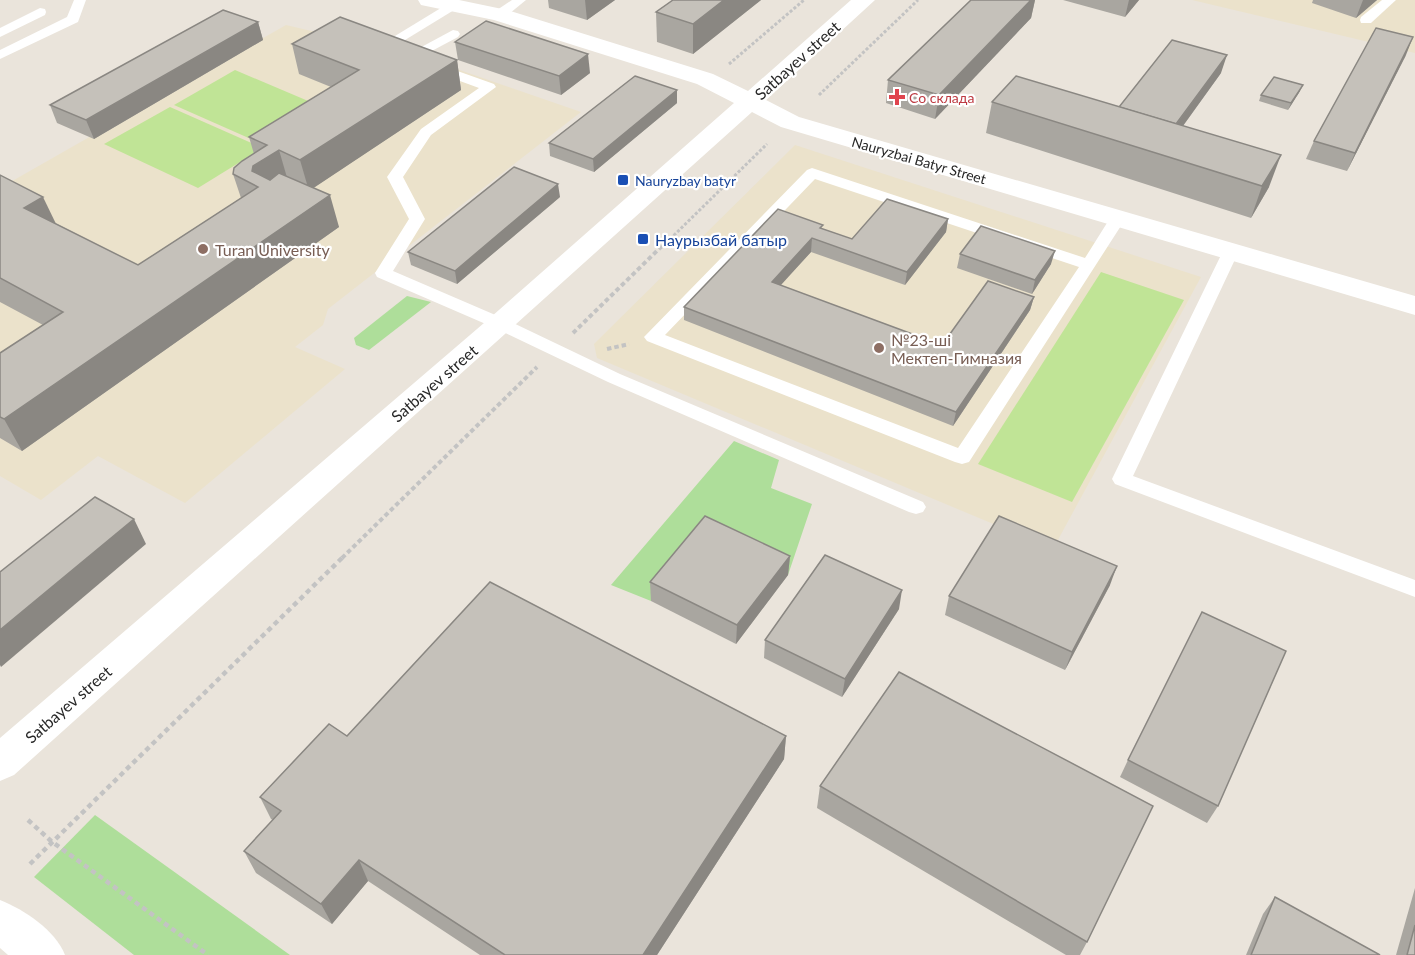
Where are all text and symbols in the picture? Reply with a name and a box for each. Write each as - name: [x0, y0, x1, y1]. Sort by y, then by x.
- street label: Satbayev street: [751, 17, 844, 103]
- place label: Со склада: [909, 89, 974, 106]
- marker: Со склада: [890, 90, 904, 104]
- street label: Nauryzbai Batyr Street: [850, 133, 988, 187]
- place label: Nauryzbay batyr: [635, 172, 736, 189]
- marker: Nauryzbay batyr: [616, 173, 630, 187]
- place label: Наурызбай батыр: [655, 230, 787, 249]
- marker: Наурызбай батыр: [636, 232, 650, 246]
- place label: Turan University: [215, 240, 330, 259]
- marker: Turan University: [196, 242, 210, 256]
- place label: №23-ші Мектеп-Гимназия: [891, 330, 1022, 367]
- street label: Satbayev street: [387, 340, 481, 426]
- marker: №23-ші Мектеп-Гимназия: [872, 341, 886, 355]
- street label: Satbayev street: [21, 661, 115, 747]

